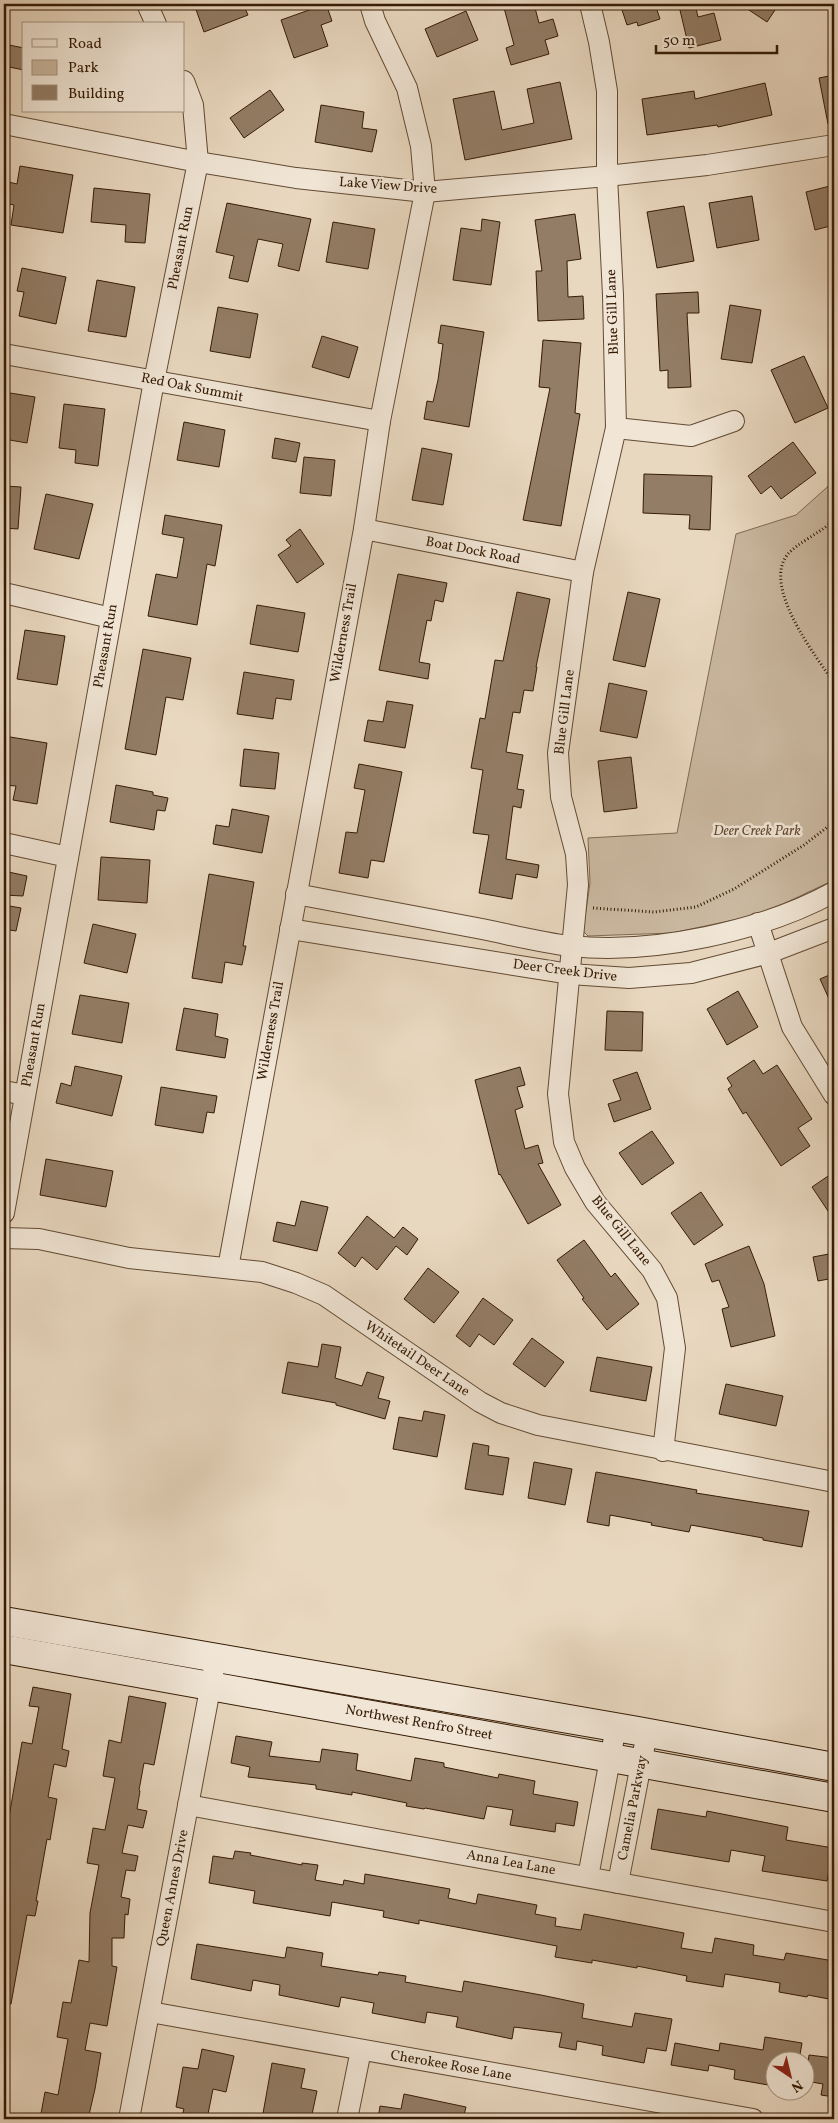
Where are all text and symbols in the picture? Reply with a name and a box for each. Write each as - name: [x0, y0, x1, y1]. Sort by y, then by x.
- legend: [22, 22, 185, 112]
- scale bar: [656, 22, 777, 54]
- text: 50 m: [663, 31, 695, 52]
- text: Road: [68, 34, 102, 55]
- text: Park: [68, 58, 99, 79]
- text: Building: [68, 84, 125, 105]
- street label: Lake View Drive: [338, 173, 438, 199]
- street label: Pheasant Run: [164, 204, 198, 292]
- street label: Blue Gill Lane: [602, 269, 624, 355]
- street label: Red Oak Summit: [139, 369, 245, 407]
- street label: Boat Dock Road: [424, 532, 522, 570]
- street label: Wilderness Trail: [326, 582, 362, 684]
- street label: Pheasant Run: [89, 603, 123, 689]
- street label: Blue Gill Lane: [550, 668, 580, 756]
- park label: Deer Creek Park: [713, 822, 801, 841]
- street label: Deer Creek Drive: [512, 955, 619, 987]
- street label: Wilderness Trail: [253, 980, 289, 1082]
- street label: Pheasant Run: [17, 1002, 51, 1088]
- street label: Blue Gill Lane: [587, 1192, 656, 1271]
- street label: Whitetail Deer Lane: [361, 1317, 474, 1401]
- street label: Northwest Renfro Street: [344, 1701, 494, 1745]
- street label: Camelia Parkway: [613, 1753, 653, 1862]
- street label: Queen Annes Drive: [152, 1828, 194, 1948]
- street label: Anna Lea Lane: [465, 1846, 558, 1880]
- street label: Cherokee Rose Lane: [389, 2046, 513, 2086]
- north arrow: [766, 2050, 816, 2100]
- text: N: [787, 2075, 806, 2096]

